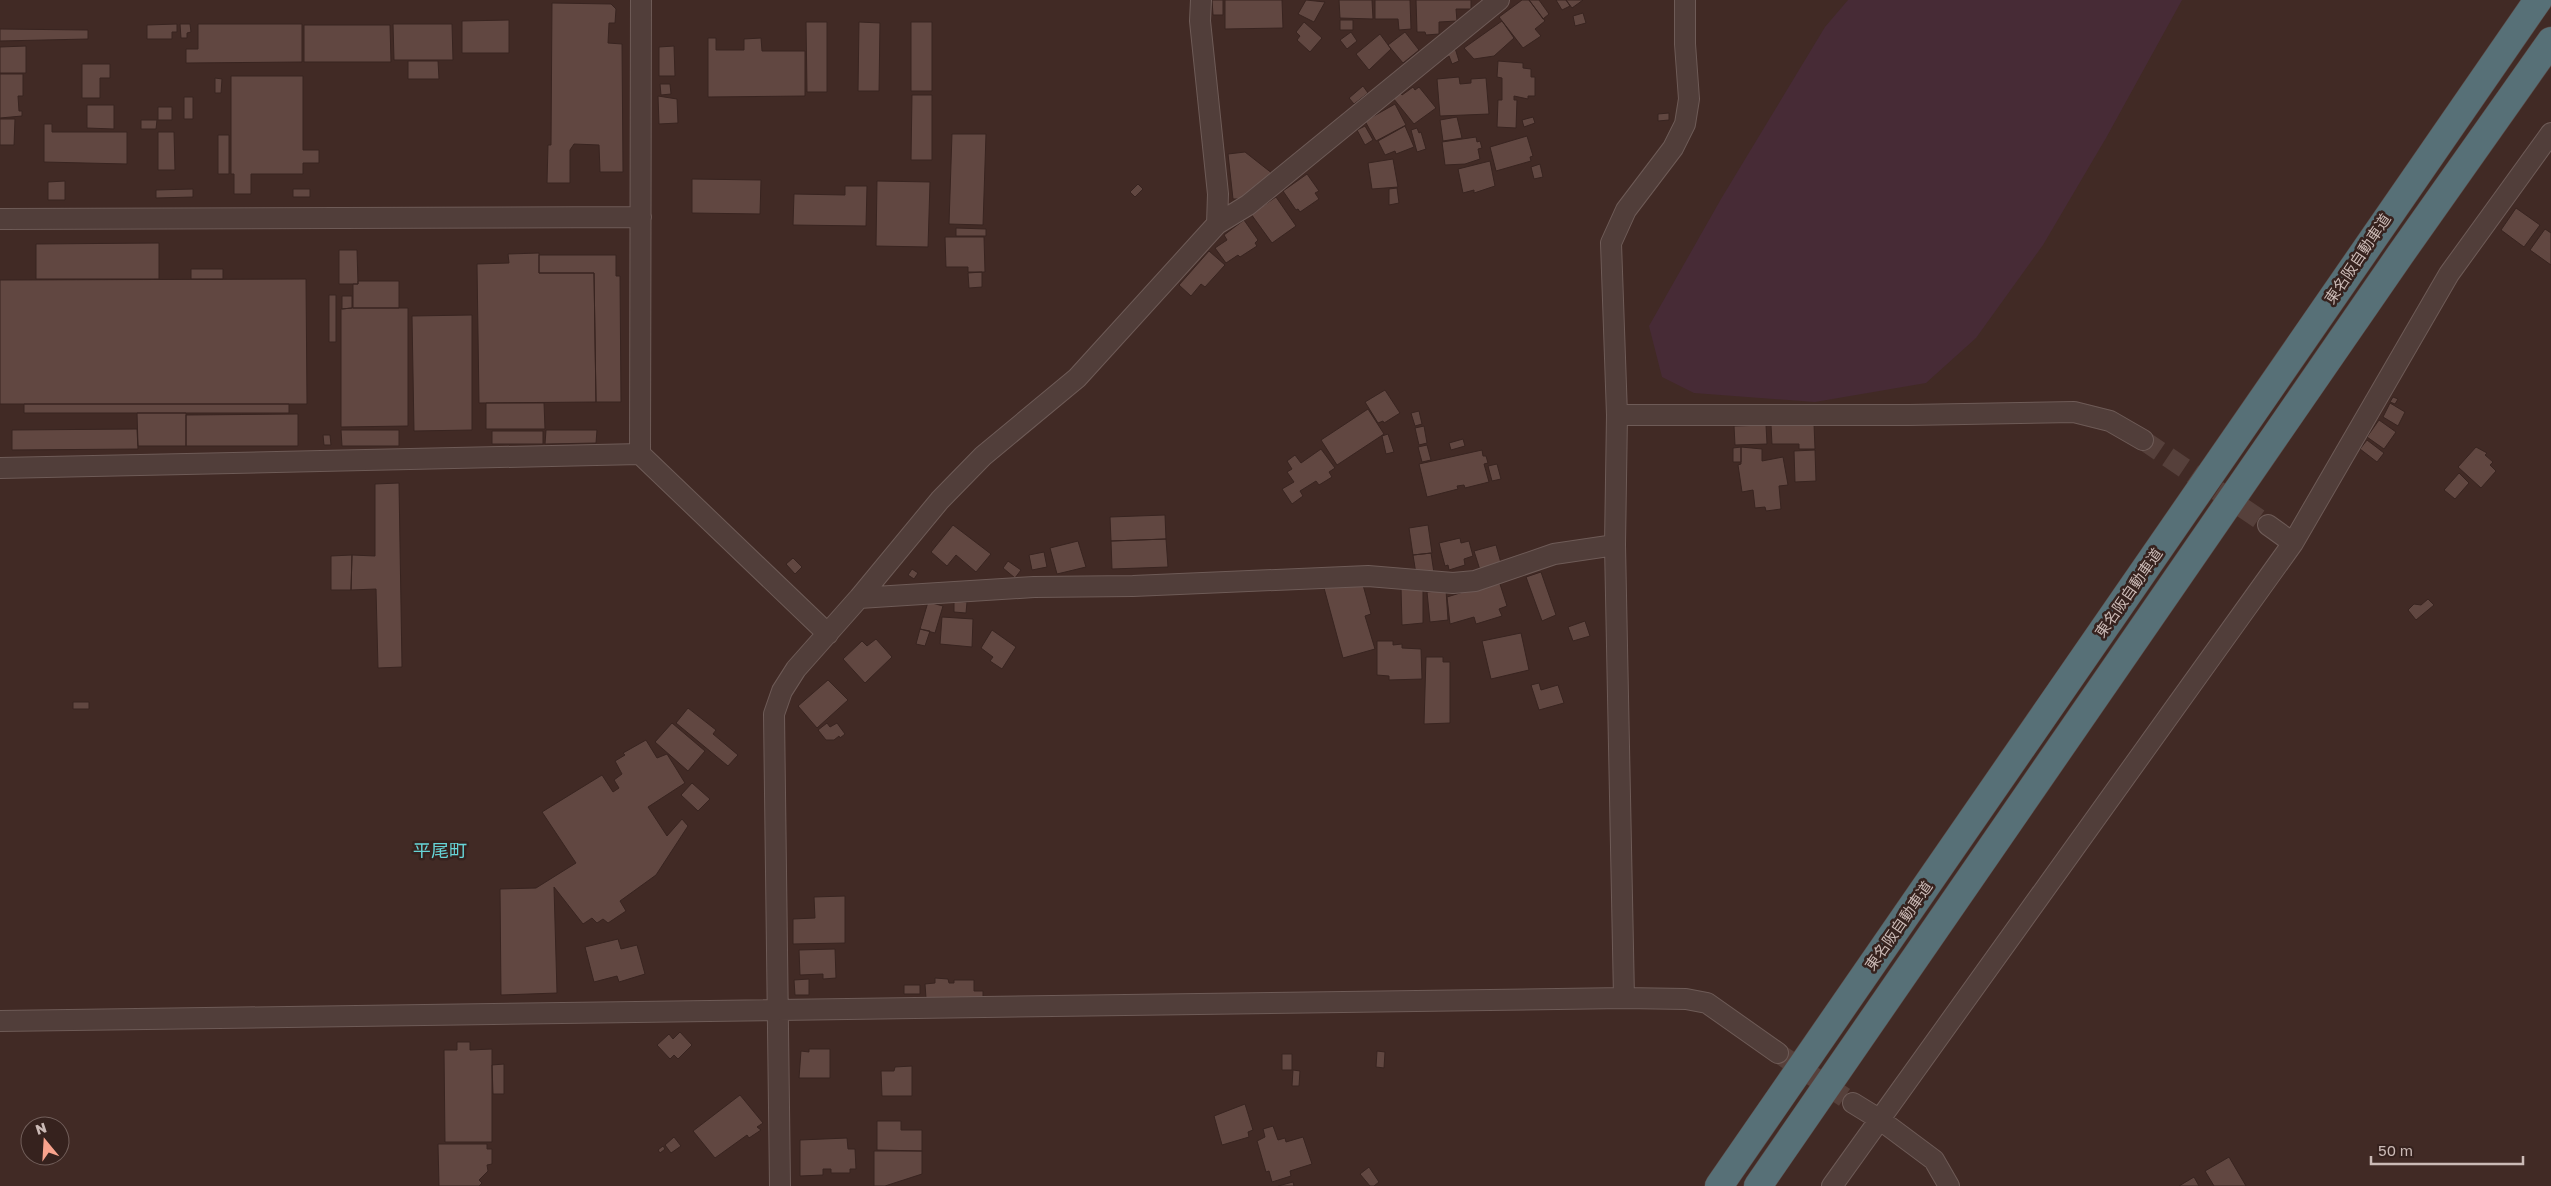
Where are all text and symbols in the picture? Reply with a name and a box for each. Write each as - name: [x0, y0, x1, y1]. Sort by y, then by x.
- street label: 東名阪自動車道: [2320, 210, 2394, 307]
- street label: 東名阪自動車道: [2091, 544, 2166, 641]
- district label: 平尾町: [413, 839, 467, 861]
- street label: 東名阪自動車道: [1861, 877, 1936, 974]
- north arrow: [20, 1116, 70, 1166]
- text: N: [33, 1118, 49, 1138]
- scale bar: [2371, 1134, 2524, 1166]
- text: 50 m: [2378, 1141, 2413, 1159]

